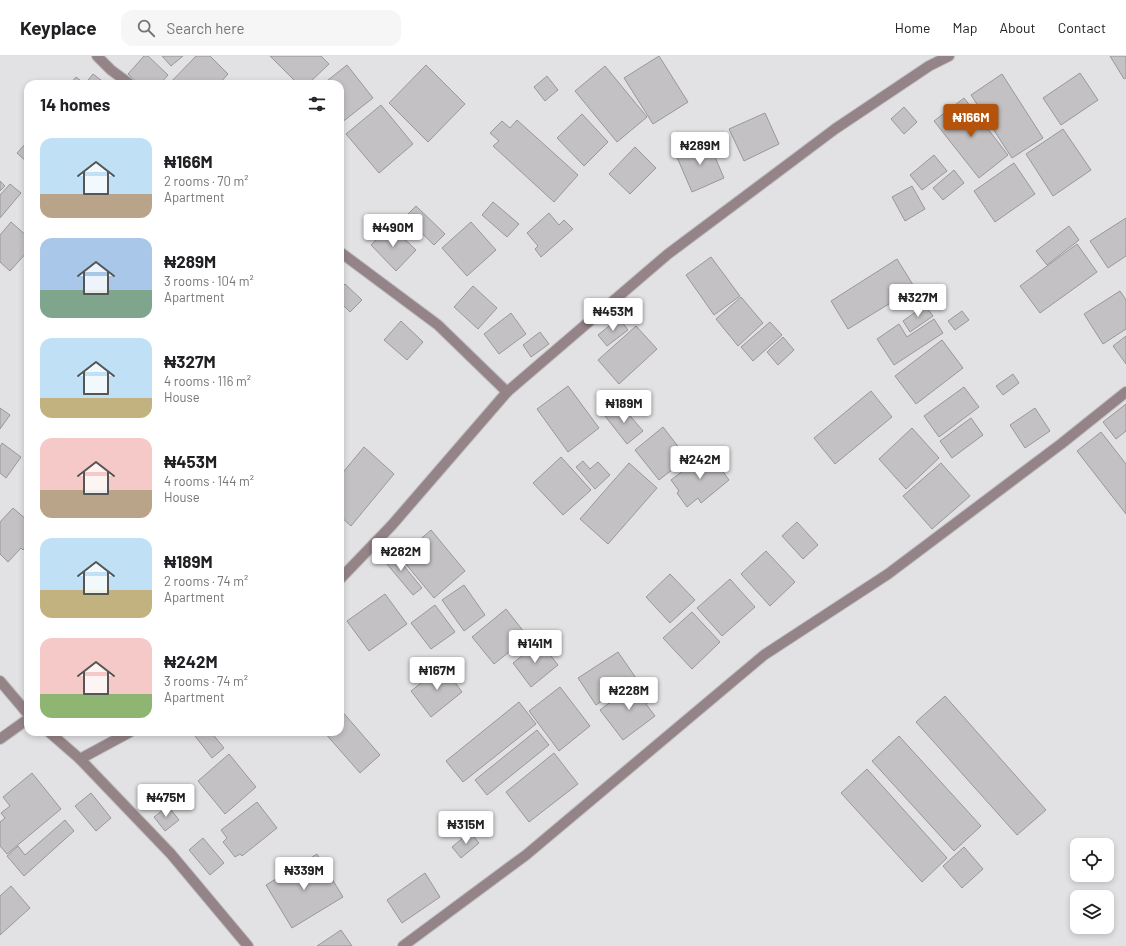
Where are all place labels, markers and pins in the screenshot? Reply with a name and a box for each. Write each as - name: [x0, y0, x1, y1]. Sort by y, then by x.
- pin: ₦166M: [943, 104, 999, 138]
- pin: ₦289M: [672, 132, 728, 166]
- pin: ₦490M: [365, 214, 421, 248]
- pin: ₦327M: [890, 284, 946, 318]
- pin: ₦453M: [585, 298, 641, 332]
- pin: ₦189M: [596, 390, 652, 424]
- pin: ₦242M: [672, 446, 728, 480]
- pin: ₦282M: [373, 538, 429, 572]
- pin: ₦141M: [507, 630, 563, 664]
- pin: ₦167M: [409, 657, 465, 691]
- pin: ₦228M: [601, 677, 657, 711]
- pin: ₦475M: [138, 784, 194, 818]
- pin: ₦315M: [438, 811, 494, 845]
- pin: ₦339M: [276, 857, 332, 891]

